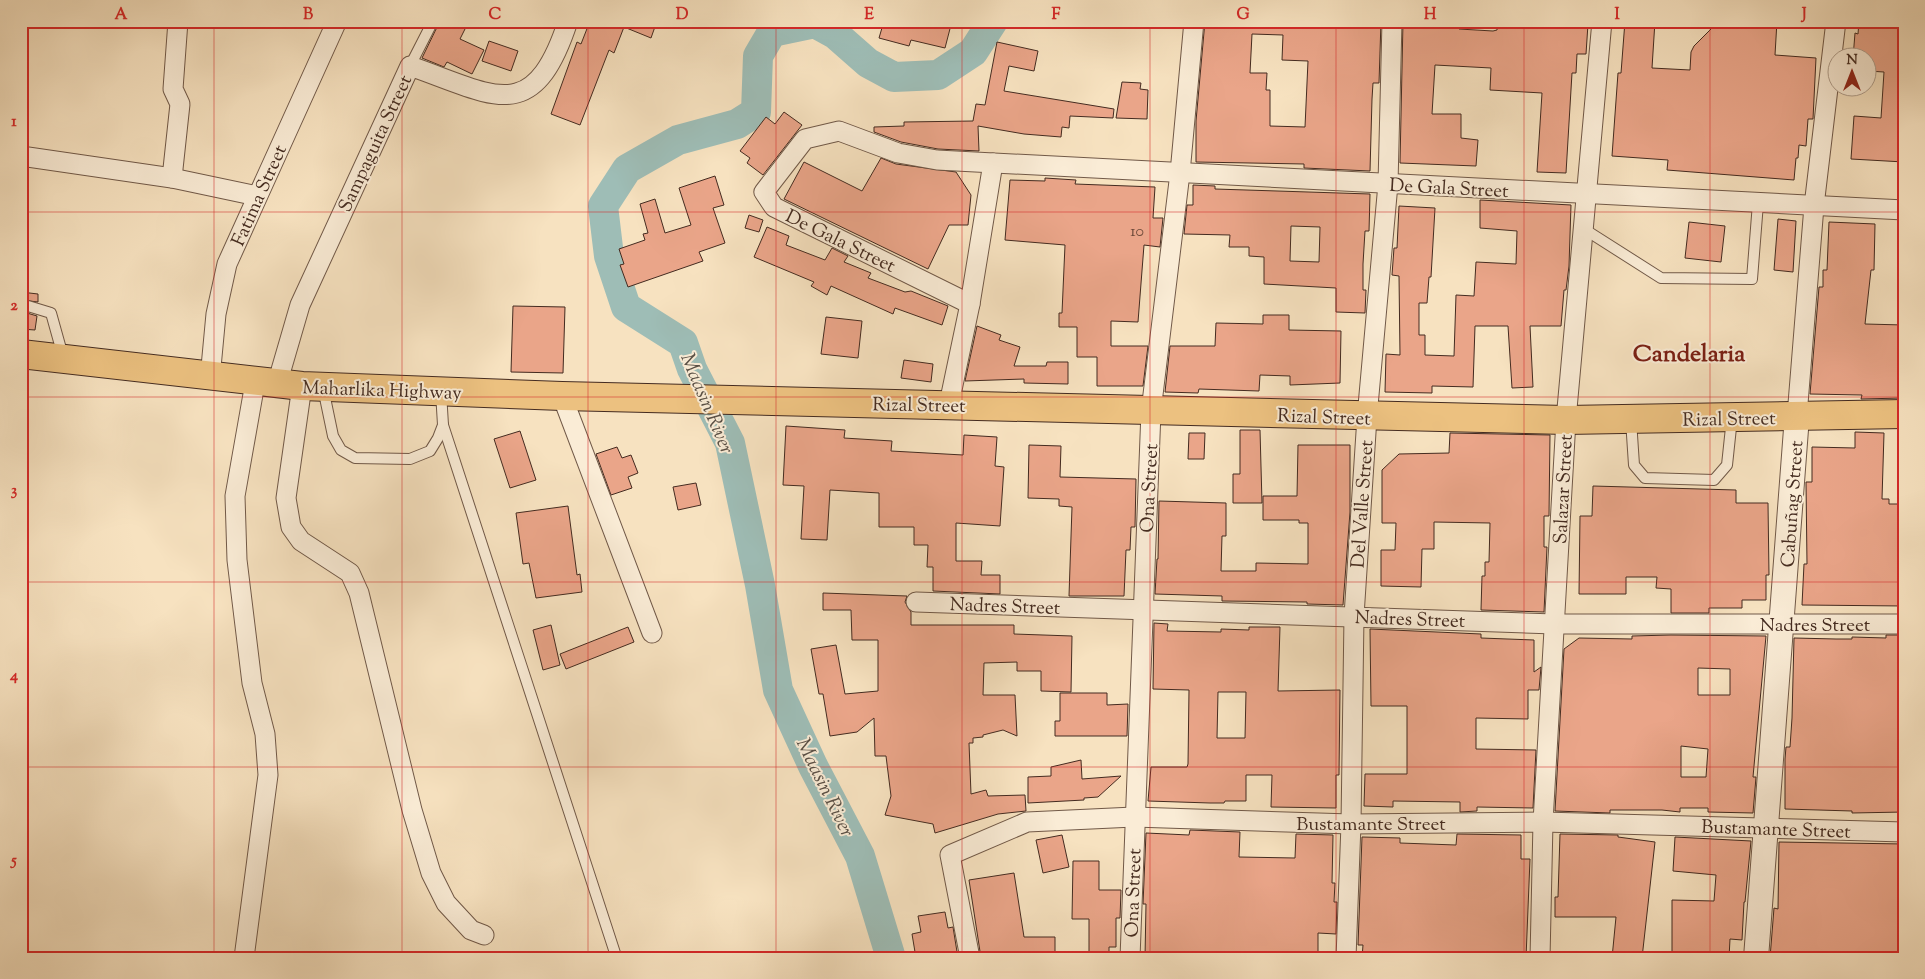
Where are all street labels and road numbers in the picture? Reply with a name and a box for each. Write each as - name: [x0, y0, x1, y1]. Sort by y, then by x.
- street label: Sampaguita Street: [333, 71, 420, 217]
- street label: Fatima Street: [226, 141, 295, 251]
- street label: De Gala Street: [1389, 173, 1510, 206]
- street label: De Gala Street: [780, 204, 900, 281]
- street label: Maharlika Highway: [302, 375, 463, 408]
- street label: Rizal Street: [872, 392, 966, 421]
- street label: Rizal Street: [1277, 403, 1372, 434]
- street label: Rizal Street: [1682, 406, 1776, 435]
- street label: Salazar Street: [1548, 433, 1581, 545]
- street label: Del Valle Street: [1346, 439, 1381, 569]
- street label: Cabuñag Street: [1776, 439, 1811, 568]
- street label: Ona Street: [1135, 442, 1166, 533]
- street label: Nadres Street: [949, 592, 1061, 623]
- street label: Nadres Street: [1354, 605, 1466, 636]
- street label: Nadres Street: [1760, 613, 1871, 640]
- street label: Bustamante Street: [1296, 812, 1446, 839]
- street label: Bustamante Street: [1701, 814, 1852, 847]
- street label: Ona Street: [1119, 847, 1150, 938]

